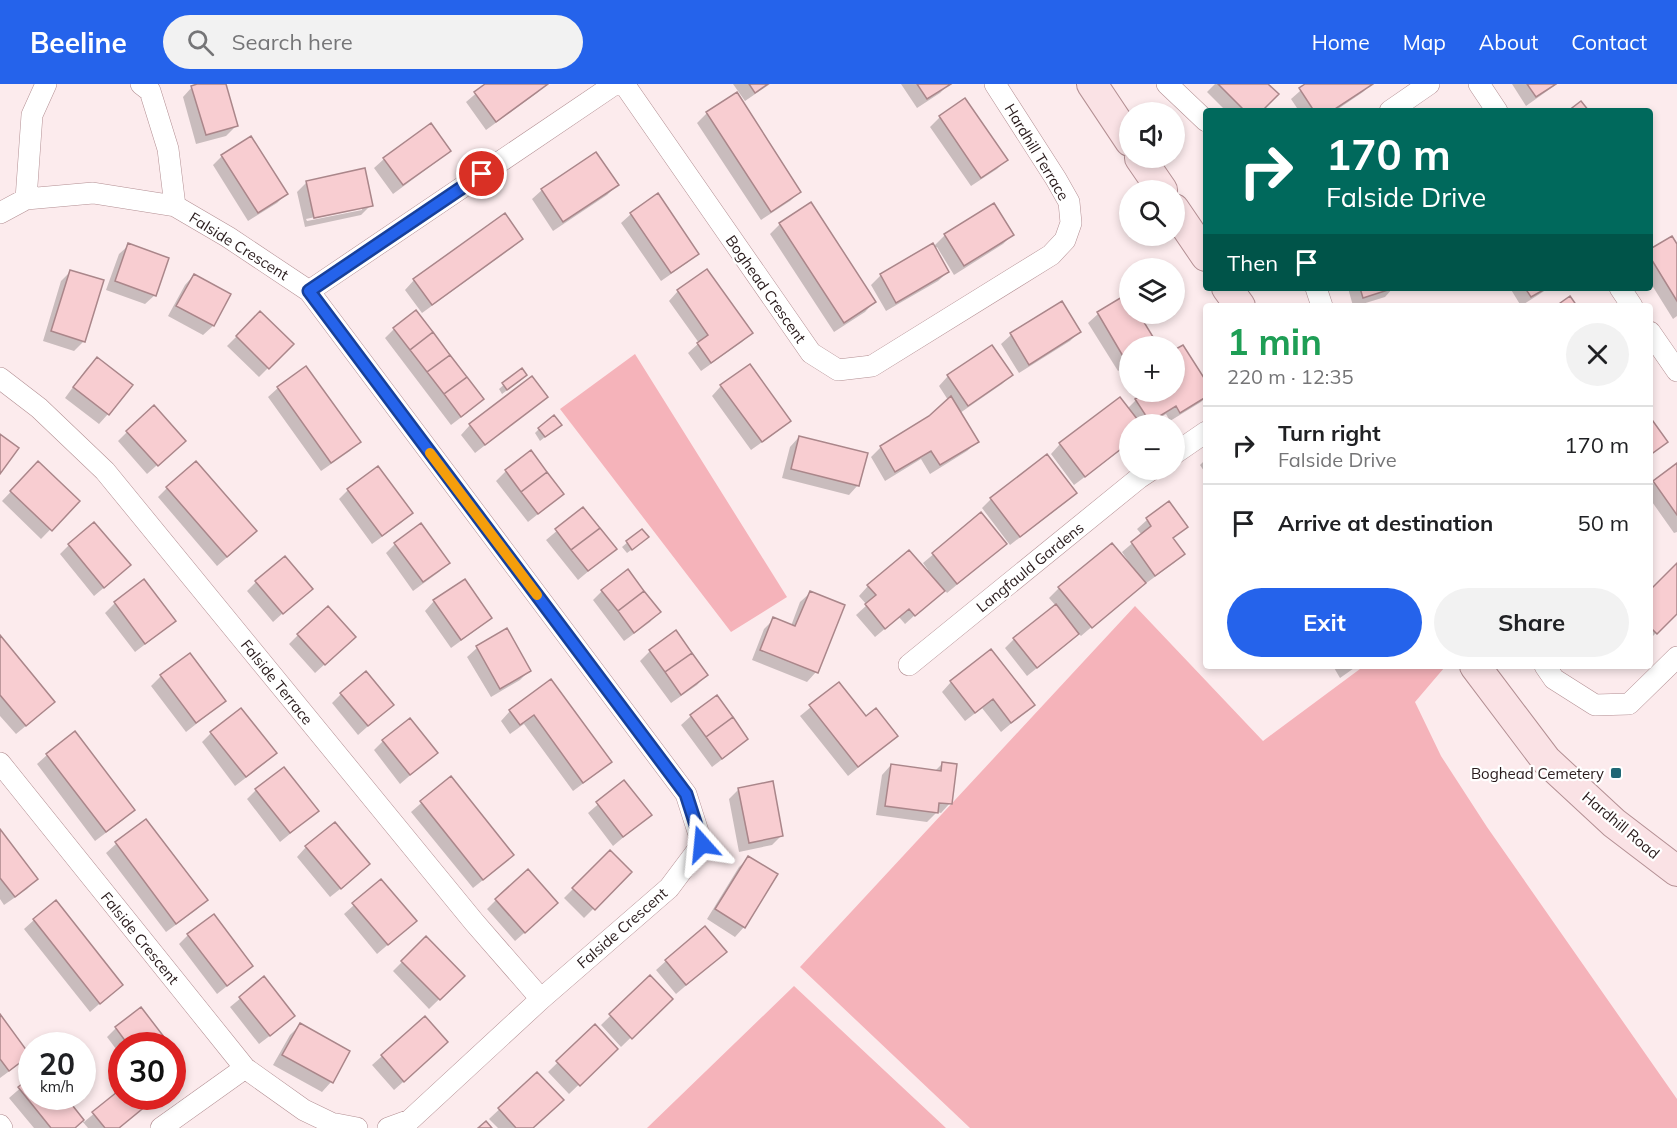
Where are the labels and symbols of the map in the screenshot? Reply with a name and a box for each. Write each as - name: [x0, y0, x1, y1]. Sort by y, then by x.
- street label: Hardhill Terrace: [1001, 100, 1073, 204]
- pin: [456, 148, 507, 199]
- street label: Falside Crescent: [186, 208, 292, 284]
- street label: Boghead Crescent: [722, 231, 810, 347]
- street label: Langfauld Gardens: [972, 518, 1088, 616]
- street label: Falside Terrace: [237, 636, 317, 728]
- place label: Boghead Cemetery: [1471, 764, 1604, 783]
- marker: Boghead Cemetery: [1609, 766, 1623, 780]
- street label: Hardhill Road: [1578, 787, 1664, 863]
- position arrow: [670, 812, 734, 876]
- street label: Falside Crescent: [573, 884, 671, 972]
- street label: Falside Crescent: [97, 888, 183, 988]
- speed limit sign: 30: [108, 1032, 186, 1110]

